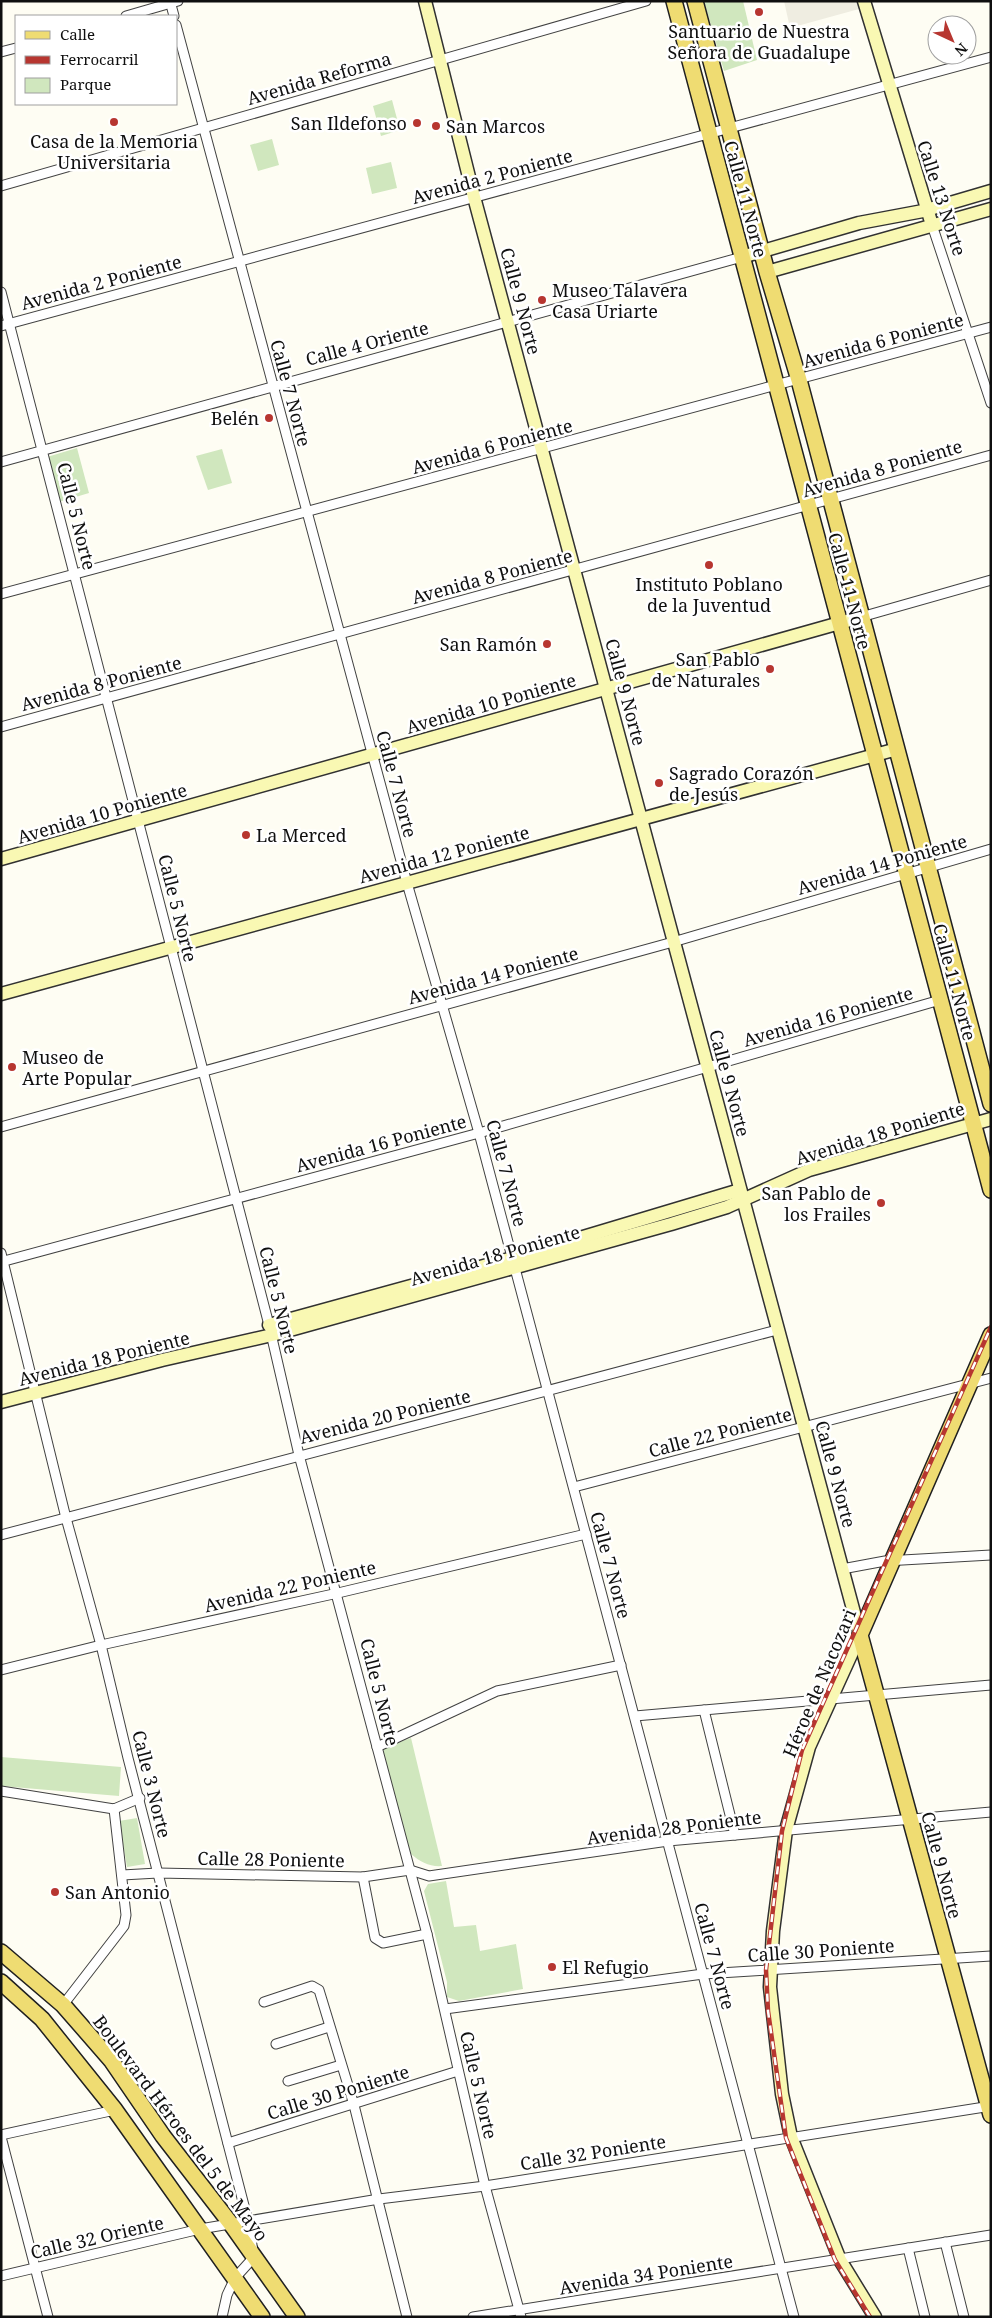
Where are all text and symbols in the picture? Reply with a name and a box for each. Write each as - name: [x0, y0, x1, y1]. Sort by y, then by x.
- marker: Santuario de Nuestra Señora de Guadalupe: [753, 6, 765, 18]
- legend: [15, 15, 178, 105]
- north arrow: [927, 15, 977, 65]
- place label: Santuario de Nuestra Señora de Guadalupe: [667, 19, 851, 64]
- text: Calle: [60, 24, 95, 44]
- text: N: [951, 39, 972, 60]
- street label: Avenida Reforma: [244, 46, 394, 110]
- text: Ferrocarril: [60, 49, 139, 69]
- text: Parque: [60, 74, 111, 94]
- place label: San Ildefonso: [291, 111, 407, 135]
- place label: San Marcos: [446, 114, 545, 138]
- marker: Casa de la Memoria Universitaria: [108, 116, 120, 128]
- marker: San Ildefonso: [411, 117, 423, 129]
- marker: San Marcos: [430, 120, 442, 132]
- place label: Casa de la Memoria Universitaria: [30, 129, 198, 174]
- street label: Calle 13 Norte: [912, 137, 972, 259]
- street label: Calle 11 Norte: [719, 138, 773, 260]
- street label: Avenida 2 Poniente: [409, 143, 575, 209]
- street label: Calle 9 Norte: [495, 245, 547, 357]
- street label: Avenida 2 Poniente: [18, 249, 184, 315]
- place label: Museo Talavera Casa Uriarte: [552, 278, 688, 323]
- marker: Museo Talavera Casa Uriarte: [536, 294, 548, 306]
- street label: Avenida 6 Poniente: [800, 307, 966, 373]
- street label: Calle 4 Oriente: [303, 315, 431, 371]
- street label: Calle 7 Norte: [265, 337, 317, 449]
- place label: Belén: [211, 406, 259, 430]
- marker: Belén: [263, 412, 275, 424]
- street label: Avenida 6 Poniente: [409, 413, 575, 479]
- street label: Avenida 8 Poniente: [799, 434, 965, 502]
- street label: Calle 5 Norte: [52, 460, 102, 572]
- street label: Calle 11 Norte: [823, 530, 877, 652]
- street label: Avenida 8 Poniente: [409, 543, 575, 609]
- marker: Instituto Poblano de la Juventud: [703, 559, 715, 571]
- place label: Instituto Poblano de la Juventud: [635, 572, 783, 617]
- place label: San Ramón: [440, 632, 537, 656]
- street label: Calle 9 Norte: [600, 636, 652, 748]
- marker: San Ramón: [541, 638, 553, 650]
- place label: San Pablo de Naturales: [651, 647, 760, 692]
- street label: Avenida 8 Poniente: [18, 650, 184, 716]
- marker: San Pablo de Naturales: [764, 663, 776, 675]
- street label: Avenida 10 Poniente: [403, 667, 579, 739]
- street label: Calle 7 Norte: [371, 728, 423, 840]
- place label: Sagrado Corazón de Jesús: [669, 761, 814, 806]
- street label: Avenida 10 Poniente: [14, 777, 190, 849]
- marker: Sagrado Corazón de Jesús: [653, 777, 665, 789]
- street label: Avenida 12 Poniente: [356, 820, 532, 888]
- place label: La Merced: [256, 823, 347, 847]
- street label: Avenida 14 Poniente: [794, 828, 970, 900]
- marker: La Merced: [240, 829, 252, 841]
- street label: Calle 5 Norte: [153, 852, 203, 964]
- street label: Calle 11 Norte: [928, 921, 982, 1043]
- street label: Avenida 14 Poniente: [405, 941, 581, 1009]
- street label: Avenida 16 Poniente: [740, 980, 916, 1052]
- street label: Calle 9 Norte: [704, 1027, 756, 1139]
- place label: Museo de Arte Popular: [22, 1045, 132, 1090]
- marker: Museo de Arte Popular: [6, 1061, 18, 1073]
- street label: Avenida 18 Poniente: [793, 1096, 967, 1170]
- street label: Avenida 16 Poniente: [293, 1109, 469, 1177]
- street label: Calle 7 Norte: [481, 1117, 533, 1229]
- place label: San Pablo de los Frailes: [761, 1181, 871, 1226]
- marker: San Pablo de los Frailes: [875, 1197, 887, 1209]
- street label: Avenida 18 Poniente: [407, 1219, 583, 1291]
- street label: Calle 5 Norte: [254, 1244, 304, 1356]
- street label: Avenida 18 Poniente: [16, 1325, 192, 1391]
- street label: Avenida 20 Poniente: [297, 1383, 473, 1449]
- street label: Calle 22 Poniente: [646, 1401, 794, 1463]
- street label: Calle 9 Norte: [810, 1418, 862, 1530]
- street label: Calle 7 Norte: [585, 1509, 637, 1621]
- street label: Avenida 22 Poniente: [202, 1555, 378, 1617]
- street label: Héroe de Nacozari: [777, 1605, 861, 1761]
- street label: Calle 5 Norte: [355, 1636, 405, 1748]
- street label: Calle 3 Norte: [127, 1728, 177, 1840]
- street label: Avenida 28 Poniente: [585, 1804, 763, 1850]
- street label: Calle 9 Norte: [916, 1809, 968, 1921]
- street label: Calle 28 Poniente: [197, 1846, 345, 1872]
- place label: San Antonio: [65, 1880, 170, 1904]
- marker: San Antonio: [49, 1886, 61, 1898]
- street label: Calle 7 Norte: [689, 1900, 741, 2012]
- street label: Calle 30 Poniente: [747, 1933, 895, 1967]
- place label: El Refugio: [562, 1955, 649, 1979]
- marker: El Refugio: [546, 1961, 558, 1973]
- street label: Boulevard Héroes del 5 de Mayo: [88, 2010, 274, 2246]
- street label: Calle 5 Norte: [455, 2029, 503, 2141]
- street label: Calle 30 Poniente: [264, 2059, 412, 2125]
- street label: Calle 32 Poniente: [518, 2129, 668, 2175]
- street label: Calle 32 Oriente: [28, 2210, 166, 2264]
- street label: Avenida 34 Poniente: [557, 2248, 735, 2300]

